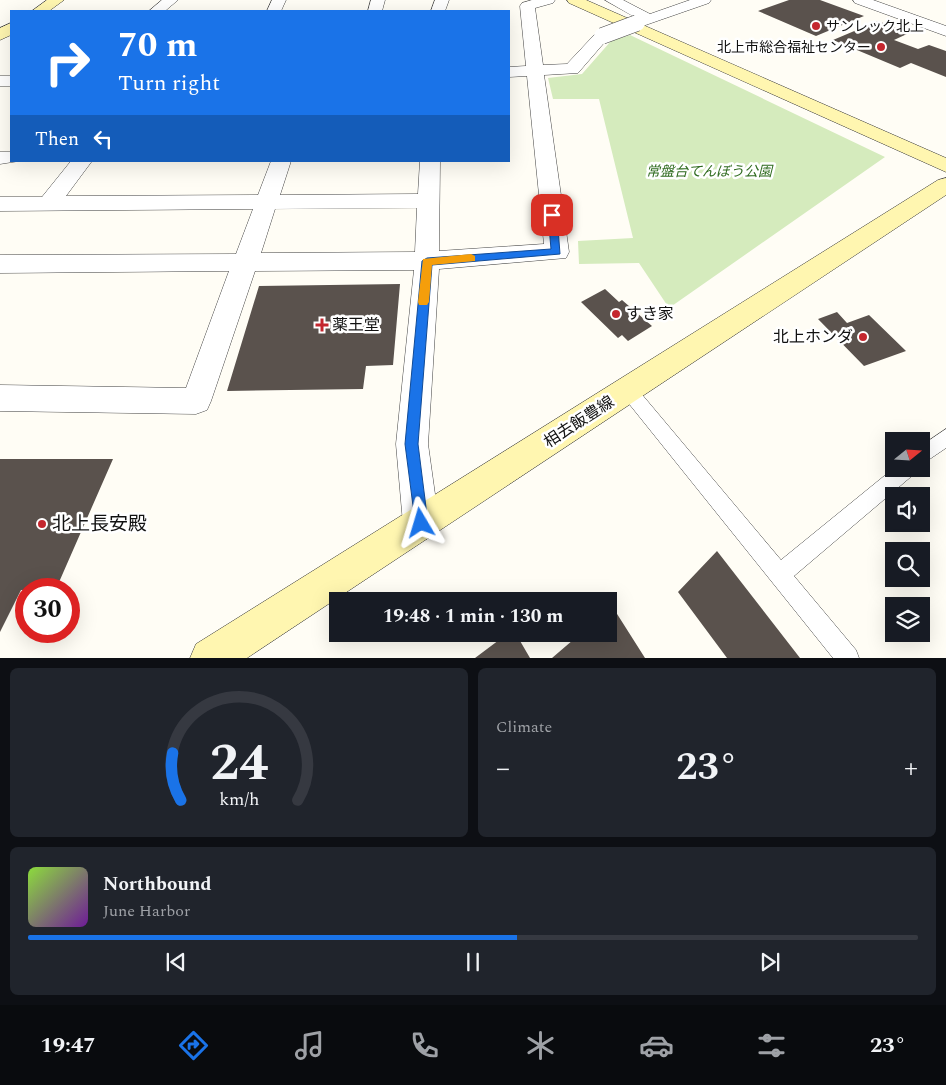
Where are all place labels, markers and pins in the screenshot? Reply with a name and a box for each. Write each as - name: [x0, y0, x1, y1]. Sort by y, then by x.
- place label: サンレック北上: [826, 16, 924, 37]
- marker: サンレック北上: [810, 20, 822, 32]
- place label: 北上市総合福祉センター: [717, 37, 871, 58]
- marker: 北上市総合福祉センター: [875, 41, 887, 53]
- pin: [531, 194, 573, 236]
- place label: すき家: [626, 302, 674, 326]
- marker: すき家: [610, 308, 622, 320]
- place label: 薬王堂: [332, 313, 380, 337]
- marker: 薬王堂: [316, 319, 328, 331]
- place label: 北上ホンダ: [773, 325, 853, 349]
- marker: 北上ホンダ: [857, 331, 869, 343]
- place label: 北上長安殿: [52, 510, 147, 539]
- marker: 北上長安殿: [36, 518, 48, 530]

